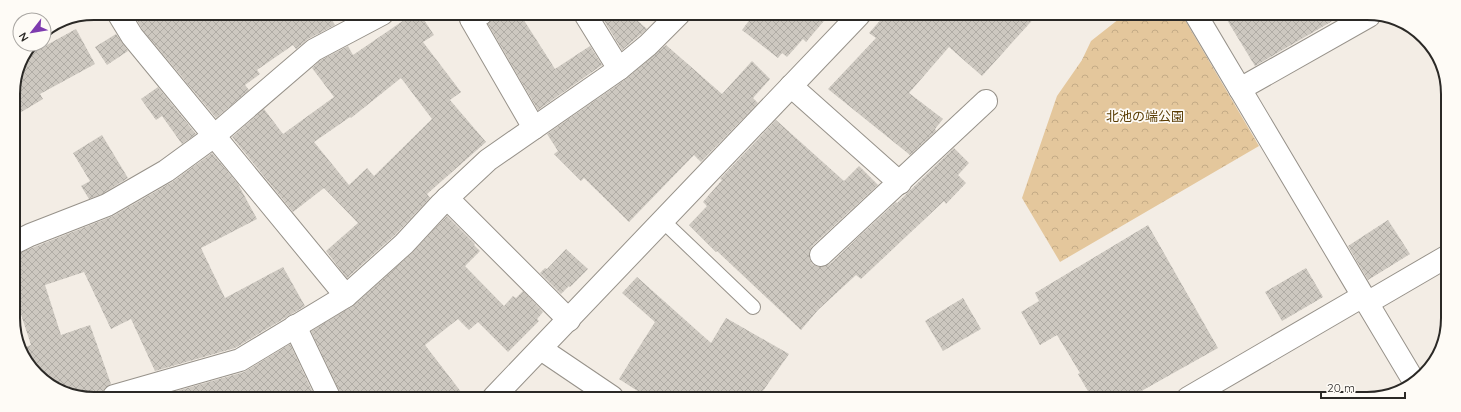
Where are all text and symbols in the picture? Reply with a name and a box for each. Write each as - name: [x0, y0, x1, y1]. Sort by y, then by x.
- north arrow: [12, 12, 52, 52]
- text: N: [15, 30, 32, 44]
- park label: 北池の端公園: [1106, 108, 1184, 124]
- scale bar: [1321, 374, 1405, 400]
- text: 20 m: [1327, 380, 1355, 395]

